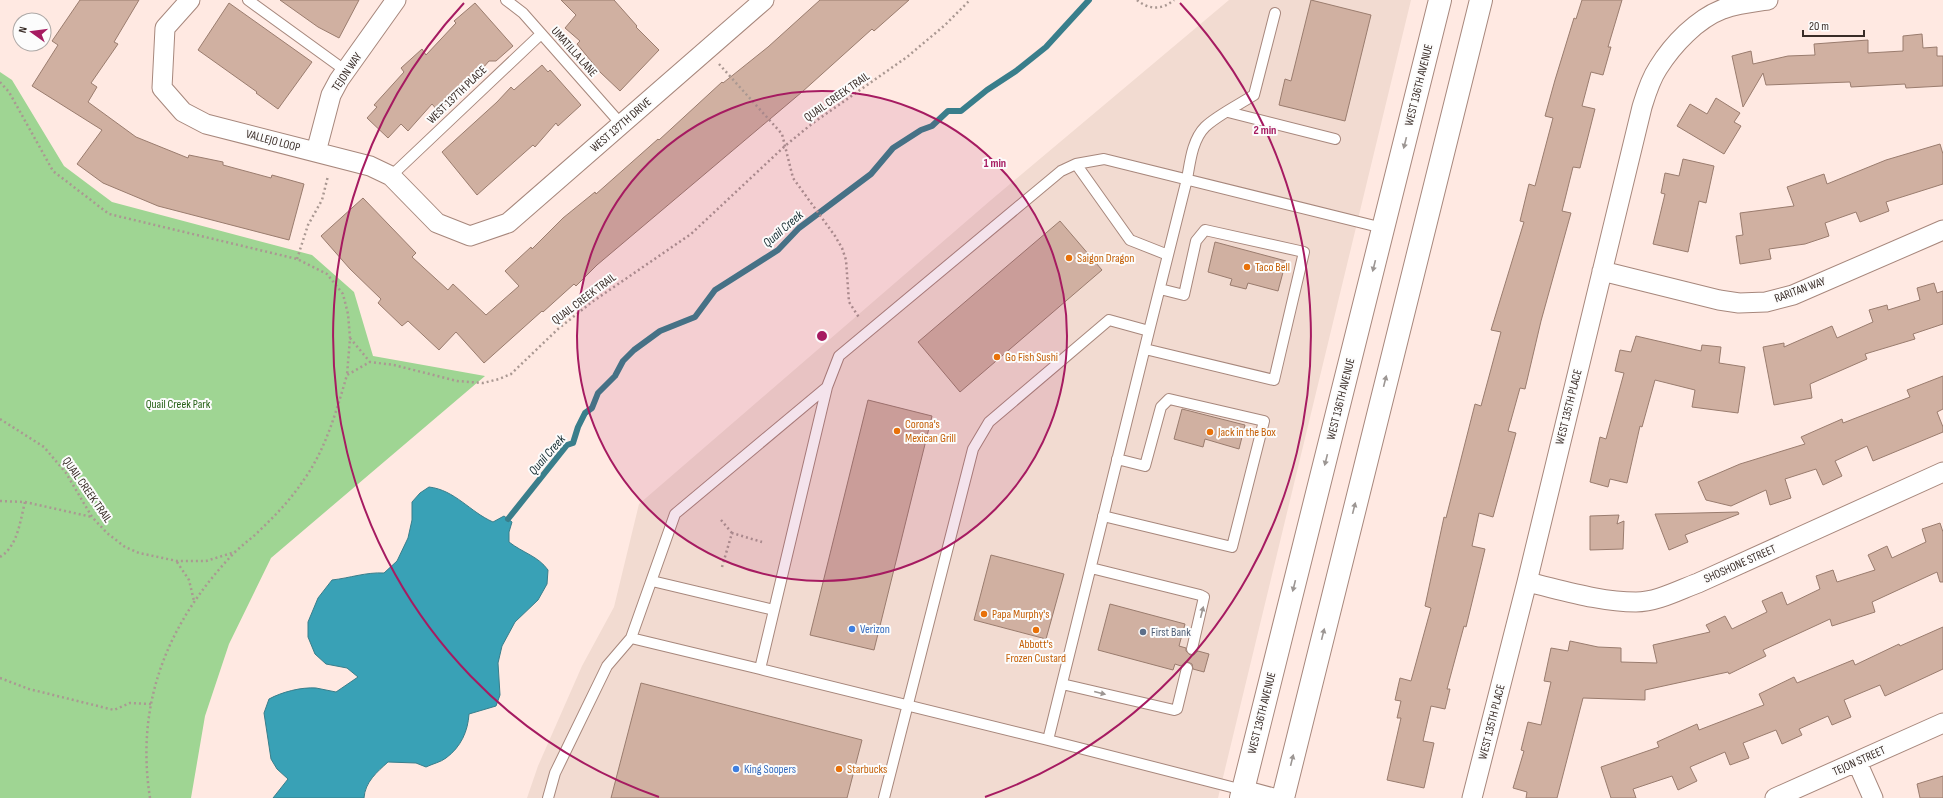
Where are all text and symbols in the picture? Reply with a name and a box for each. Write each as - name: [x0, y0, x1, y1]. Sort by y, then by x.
- north arrow: [12, 12, 52, 52]
- scale bar: [1803, 12, 1864, 38]
- text: 20 m: [1809, 19, 1829, 34]
- street label: UMATILLA LANE: [548, 24, 600, 80]
- text: N: [16, 25, 30, 34]
- street label: WEST 136TH AVENUE: [1402, 42, 1436, 128]
- street label: TEJON WAY: [329, 50, 365, 94]
- street label: WEST 137TH PLACE: [424, 63, 490, 127]
- street label: QUAIL CREEK TRAIL: [801, 69, 873, 125]
- street label: WEST 137TH DRIVE: [587, 94, 655, 156]
- text: 2 min: [1254, 123, 1276, 138]
- street label: VALLEJO LOOP: [244, 127, 302, 155]
- one-way arrow: [1401, 137, 1407, 149]
- text: 1 min: [984, 156, 1006, 171]
- water label: Quail Creek: [760, 206, 807, 251]
- place label: Saigon Dragon: [1077, 251, 1134, 266]
- marker: Saigon Dragon: [1064, 253, 1074, 263]
- place label: Taco Bell: [1255, 260, 1290, 275]
- one-way arrow: [1371, 260, 1377, 272]
- marker: Taco Bell: [1242, 262, 1252, 272]
- street label: QUAIL CREEK TRAIL: [549, 270, 620, 328]
- street label: RARITAN WAY: [1772, 274, 1828, 306]
- centre of rings: [815, 329, 829, 343]
- place label: Go Fish Sushi: [1005, 350, 1058, 365]
- marker: Go Fish Sushi: [992, 352, 1002, 362]
- street label: WEST 136TH AVENUE: [1324, 356, 1358, 442]
- street label: WEST 135TH PLACE: [1552, 368, 1586, 446]
- one-way arrow: [1382, 375, 1388, 387]
- park label: Quail Creek Park: [146, 397, 211, 412]
- place label: Corona's Mexican Grill: [905, 417, 956, 446]
- place label: Jack in the Box: [1217, 425, 1276, 440]
- marker: Corona's Mexican Grill: [892, 426, 902, 436]
- marker: Jack in the Box: [1205, 427, 1215, 437]
- water label: Quail Creek: [525, 431, 570, 478]
- street label: QUAIL CREEK TRAIL: [59, 454, 115, 526]
- one-way arrow: [1322, 454, 1328, 466]
- one-way arrow: [1351, 501, 1357, 513]
- street label: SHOSHONE STREET: [1702, 541, 1779, 587]
- one-way arrow: [1291, 580, 1297, 592]
- one-way arrow: [1199, 605, 1205, 618]
- place label: Papa Murphy's: [992, 607, 1050, 622]
- marker: Papa Murphy's: [979, 609, 989, 619]
- place label: Verizon: [860, 622, 890, 637]
- marker: Verizon: [847, 624, 857, 634]
- marker: Abbott's Frozen Custard: [1031, 625, 1041, 635]
- place label: First Bank: [1151, 625, 1191, 640]
- marker: First Bank: [1138, 627, 1148, 637]
- one-way arrow: [1320, 628, 1326, 640]
- place label: Abbott's Frozen Custard: [1006, 637, 1066, 666]
- street label: WEST 136TH AVENUE: [1245, 670, 1279, 756]
- street label: WEST 135TH PLACE: [1475, 683, 1509, 761]
- one-way arrow: [1094, 690, 1106, 696]
- street label: TEJON STREET: [1830, 743, 1888, 779]
- one-way arrow: [1289, 754, 1295, 766]
- place label: King Soopers: [744, 762, 796, 777]
- place label: Starbucks: [847, 762, 887, 777]
- marker: King Soopers: [731, 764, 741, 774]
- marker: Starbucks: [834, 764, 844, 774]

